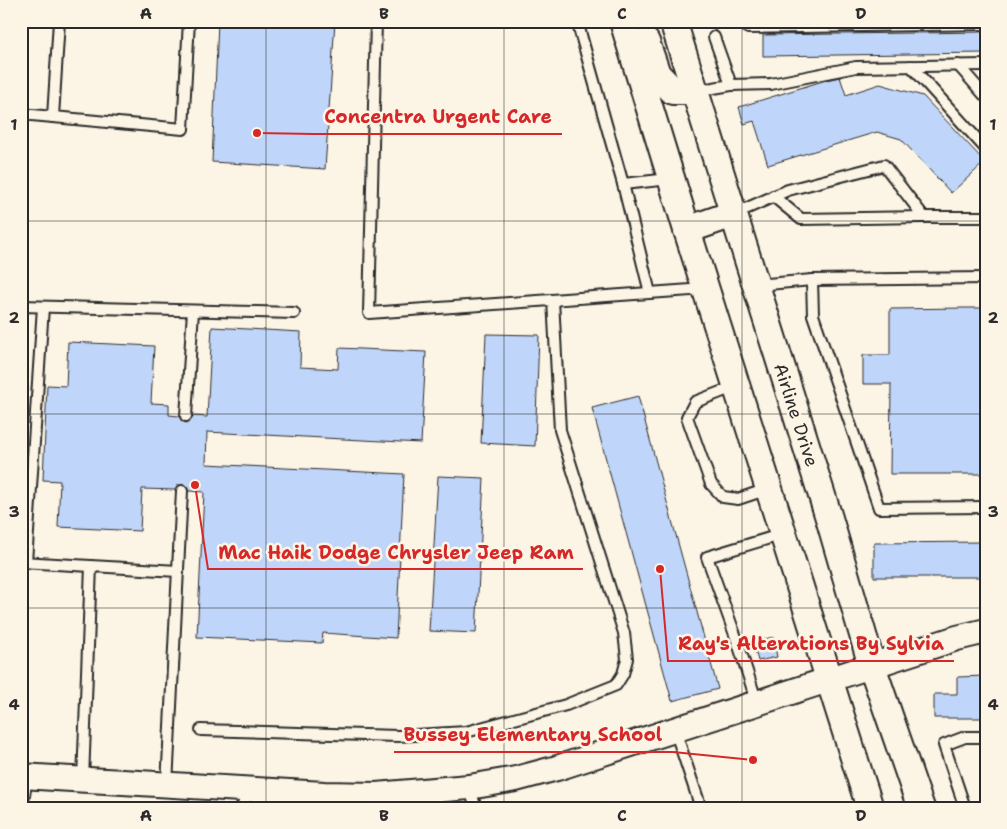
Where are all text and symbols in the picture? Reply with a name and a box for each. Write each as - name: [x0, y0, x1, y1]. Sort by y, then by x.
- text: A: [140, 3, 152, 24]
- text: B: [379, 3, 389, 24]
- text: C: [617, 3, 627, 24]
- text: D: [855, 3, 867, 24]
- callout: Concentra Urgent Care: [314, 100, 562, 134]
- text: Concentra Urgent Care: [324, 104, 552, 129]
- text: 1: [10, 114, 18, 135]
- text: 1: [989, 114, 997, 135]
- text: 2: [8, 307, 20, 328]
- text: 2: [987, 307, 999, 328]
- street label: Airline Drive: [768, 360, 824, 470]
- text: 3: [8, 501, 20, 522]
- text: 3: [987, 501, 999, 522]
- callout: Mac Haik Dodge Chrysler Jeep Ram: [208, 535, 583, 569]
- text: Mac Haik Dodge Chrysler Jeep Ram: [218, 540, 574, 565]
- callout: Ray's Alterations By Sylvia: [668, 627, 954, 661]
- text: Ray's Alterations By Sylvia: [678, 631, 944, 656]
- text: 4: [8, 694, 20, 715]
- text: 4: [987, 694, 999, 715]
- callout: Bussey Elementary School: [394, 718, 673, 752]
- text: Bussey Elementary School: [404, 722, 663, 747]
- text: A: [140, 805, 152, 826]
- text: B: [379, 805, 389, 826]
- text: C: [617, 805, 627, 826]
- text: D: [855, 805, 867, 826]

